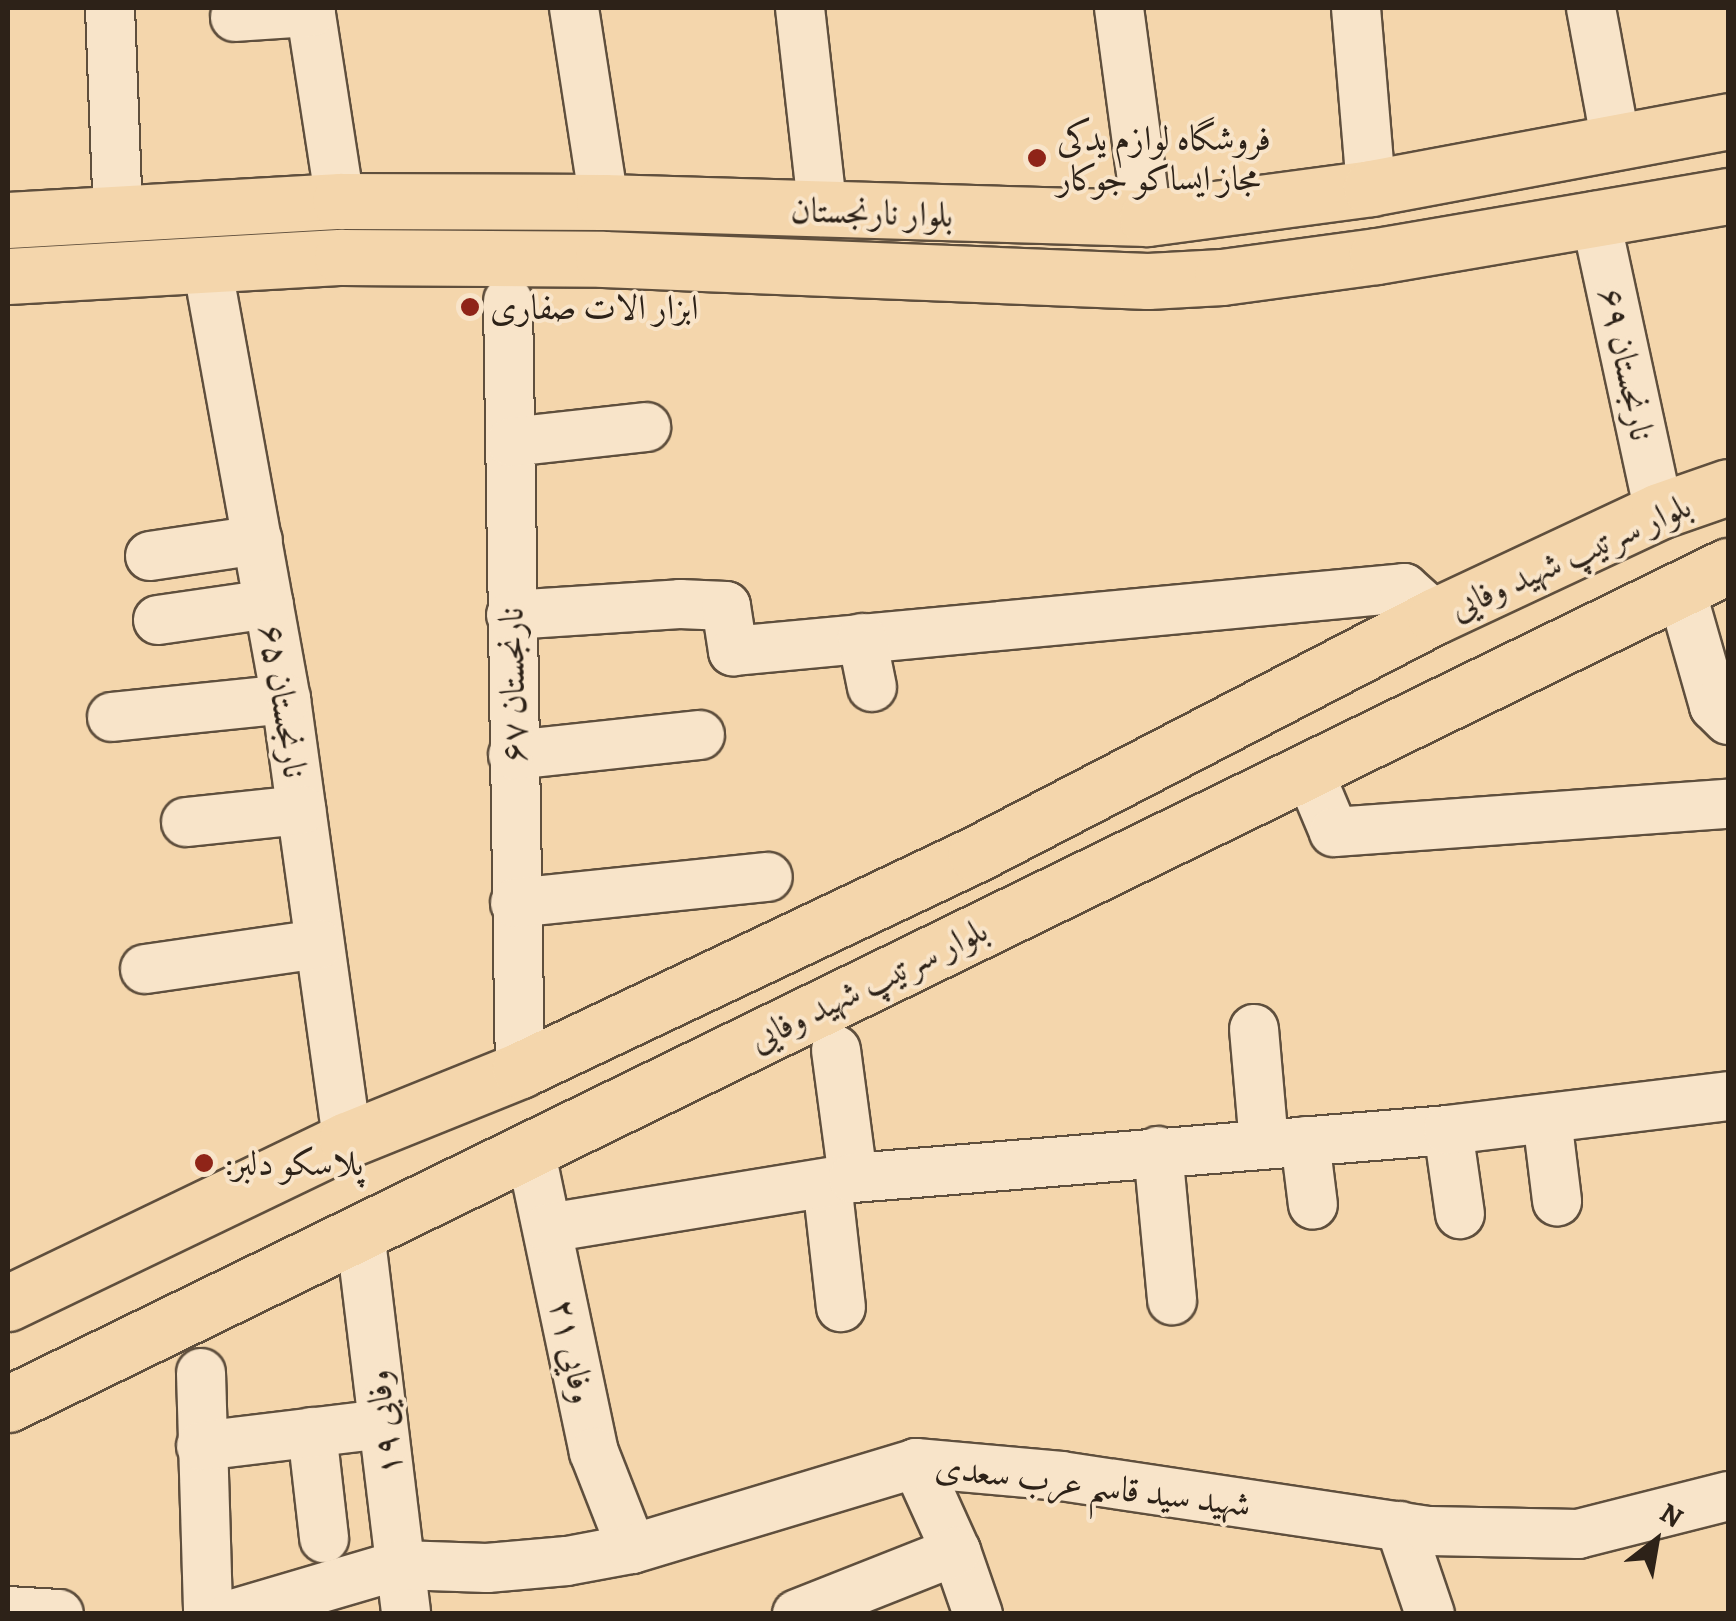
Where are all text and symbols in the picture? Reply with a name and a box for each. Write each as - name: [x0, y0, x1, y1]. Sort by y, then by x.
- place label: فروشگاه لوازم یدکی مجاز ایساکو جوکار: [1057, 117, 1271, 199]
- marker: فروشگاه لوازم یدکی مجاز ایساکو جوکار: [1026, 147, 1048, 169]
- street label: بلوار نارنجستان: [790, 188, 954, 236]
- street label: نارنجستان ۶۹: [1590, 284, 1664, 444]
- place label: ابزار الات صفاری: [490, 286, 698, 328]
- marker: ابزار الات صفاری: [459, 296, 481, 318]
- street label: بلوار سرتیپ شهید وفایی: [1443, 484, 1697, 628]
- street label: نارنجستان ۶۷: [490, 607, 534, 763]
- street label: نارنجستان ۶۵: [251, 621, 317, 781]
- street label: بلوار سرتیپ شهید وفایی: [742, 908, 994, 1060]
- place label: :پلاسکو دلبر: [224, 1142, 364, 1184]
- marker: :پلاسکو دلبر: [193, 1152, 215, 1174]
- street label: وفایی ۲۱: [541, 1295, 605, 1407]
- street label: وفایی ۱۹: [356, 1368, 410, 1478]
- street label: شهید سید قاسم عرب سعدی: [933, 1445, 1253, 1525]
- north arrow: [1606, 1491, 1706, 1591]
- text: N: [1653, 1494, 1690, 1537]

